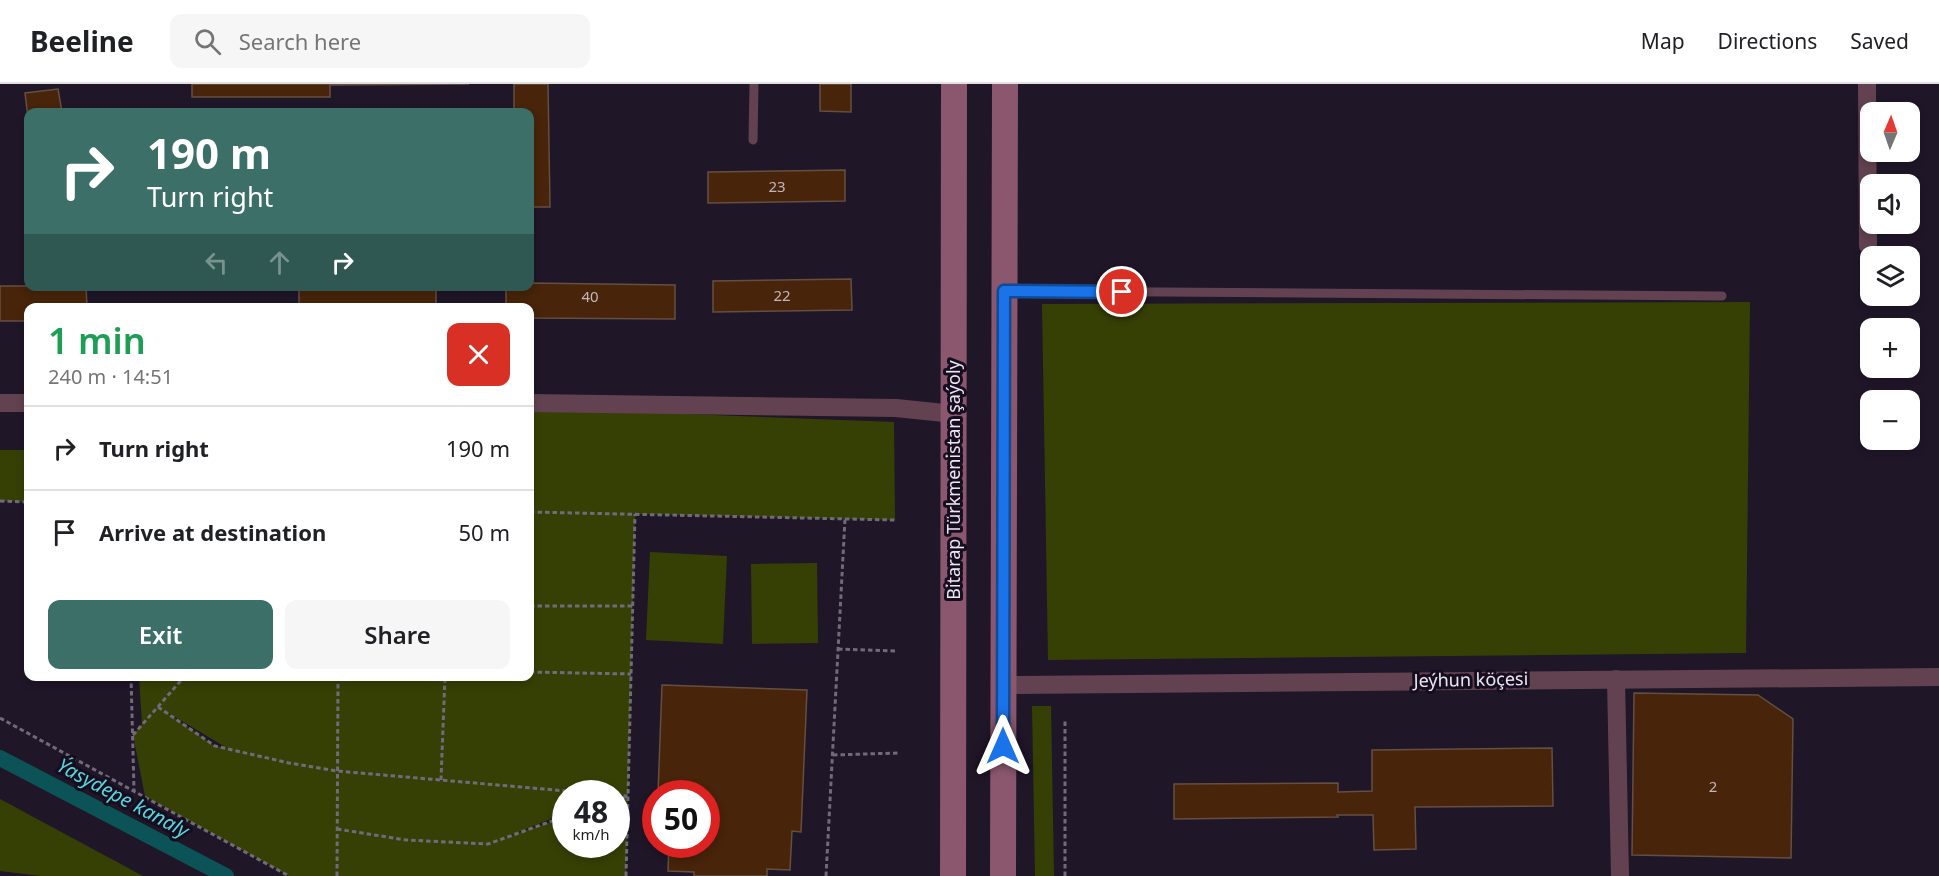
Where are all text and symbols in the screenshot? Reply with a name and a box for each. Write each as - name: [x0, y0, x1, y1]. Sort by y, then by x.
- search box: [170, 14, 590, 68]
- text: Beeline: [30, 22, 134, 60]
- icon: search: [191, 25, 224, 58]
- text: Search here: [239, 26, 361, 56]
- text: Map: [1641, 27, 1685, 55]
- text: Directions: [1718, 27, 1817, 55]
- text: Saved: [1850, 27, 1909, 55]
- north arrow: [1860, 102, 1920, 162]
- map controls: [1860, 102, 1920, 450]
- text: 190 m: [147, 124, 271, 181]
- icon: right: [48, 132, 126, 210]
- button: sound: [1860, 174, 1920, 234]
- house number: 23: [768, 176, 786, 196]
- text: Turn right: [147, 178, 273, 215]
- icon: left: [200, 246, 233, 279]
- icon: ahead: [263, 246, 296, 279]
- icon: right: [326, 246, 359, 279]
- button: layers: [1860, 246, 1920, 306]
- pin: [1096, 266, 1147, 317]
- icon: arrive: [1105, 275, 1138, 308]
- house number: 22: [773, 285, 791, 305]
- house number: 40: [581, 286, 599, 306]
- text: 1 min: [48, 316, 146, 365]
- button: +: [1860, 318, 1920, 378]
- button: close: [447, 323, 510, 386]
- street label: Bitarap Türkmenistan şaýoly: [941, 359, 965, 600]
- text: 240 m · 14:51: [48, 363, 173, 390]
- button: −: [1860, 390, 1920, 450]
- icon: right: [48, 432, 81, 465]
- text: Turn right: [99, 433, 209, 463]
- text: 190 m: [446, 433, 510, 463]
- icon: arrive: [48, 516, 81, 549]
- text: Arrive at destination: [99, 517, 326, 547]
- text: 50 m: [459, 517, 510, 547]
- button: Exit: [48, 600, 273, 669]
- button: Share: [285, 600, 510, 669]
- street label: Jeýhun köçesi: [1412, 666, 1528, 692]
- position arrow: [971, 714, 1035, 778]
- water label: Ýasydepe kanaly: [53, 751, 195, 844]
- house number: 2: [1709, 776, 1717, 796]
- speed limit sign: 50: [642, 780, 720, 858]
- text: 48: [574, 791, 608, 832]
- text: km/h: [573, 824, 609, 844]

